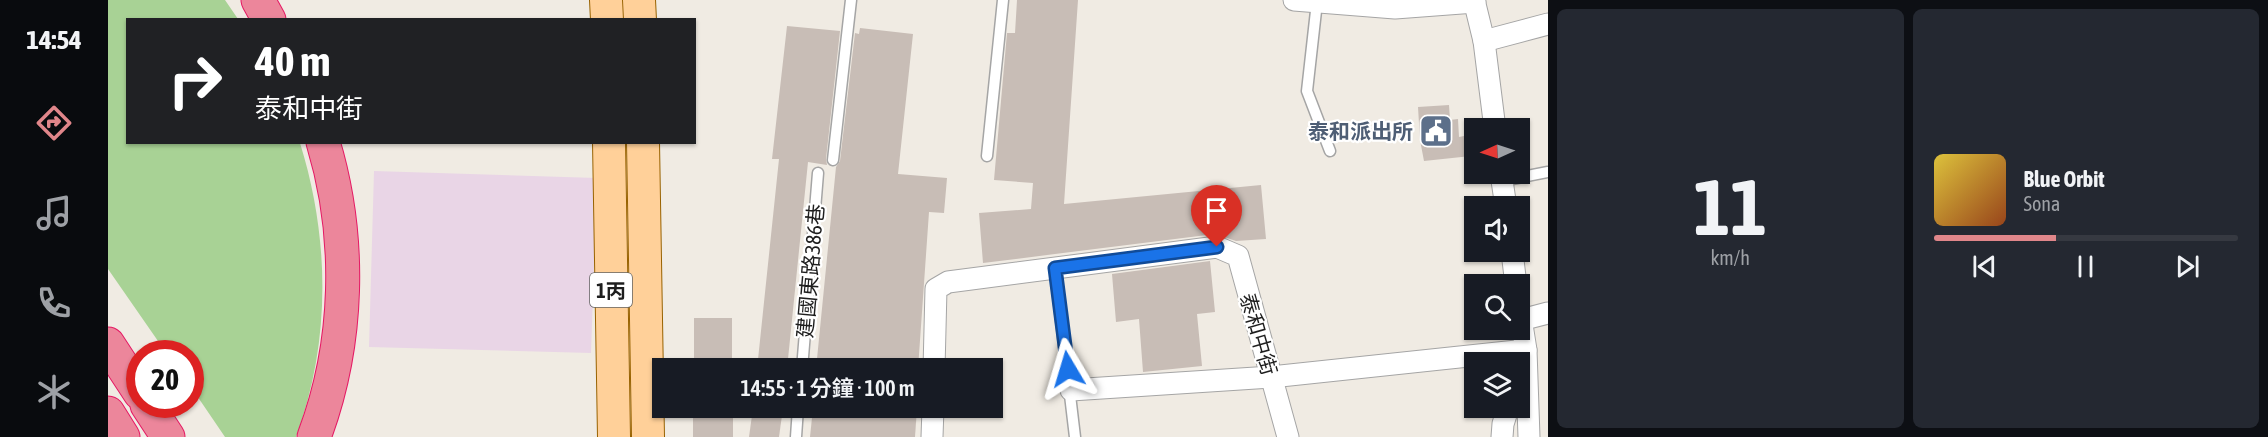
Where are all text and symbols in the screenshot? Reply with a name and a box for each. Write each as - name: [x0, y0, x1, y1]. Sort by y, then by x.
- text: 14:54: [26, 24, 82, 55]
- text: 40 m: [255, 37, 330, 85]
- icon: right: [156, 42, 234, 120]
- text: 泰和中街: [255, 93, 363, 124]
- icon: directions: [33, 102, 75, 144]
- public building icon: 泰和派出所: [1418, 113, 1454, 149]
- north arrow: [1464, 118, 1530, 184]
- map controls: [1464, 118, 1530, 418]
- place label: 泰和派出所: [1308, 119, 1413, 143]
- text: 11: [1694, 162, 1767, 252]
- text: Blue Orbit: [2024, 166, 2105, 192]
- pin: [1191, 185, 1242, 247]
- icon: music: [33, 192, 75, 234]
- text: Sona: [2024, 192, 2060, 215]
- icon: arrive: [1200, 194, 1233, 227]
- button: sound: [1464, 196, 1530, 262]
- street label: 建國東路386巷: [792, 203, 828, 339]
- text: km/h: [1710, 246, 1750, 269]
- icon: previous: [1968, 250, 2001, 283]
- icon: pause: [2069, 250, 2102, 283]
- icon: next: [2171, 250, 2204, 283]
- road number: 1丙: [590, 273, 632, 307]
- button: search: [1464, 274, 1530, 340]
- icon: phone: [33, 282, 75, 324]
- street label: 泰和中街: [1236, 290, 1282, 378]
- position arrow: [1036, 337, 1100, 401]
- speed limit sign: 20: [126, 340, 204, 418]
- button: layers: [1464, 352, 1530, 418]
- icon: climate: [33, 371, 75, 413]
- text: 14:55 · 1 分鐘 · 100 m: [741, 375, 914, 401]

